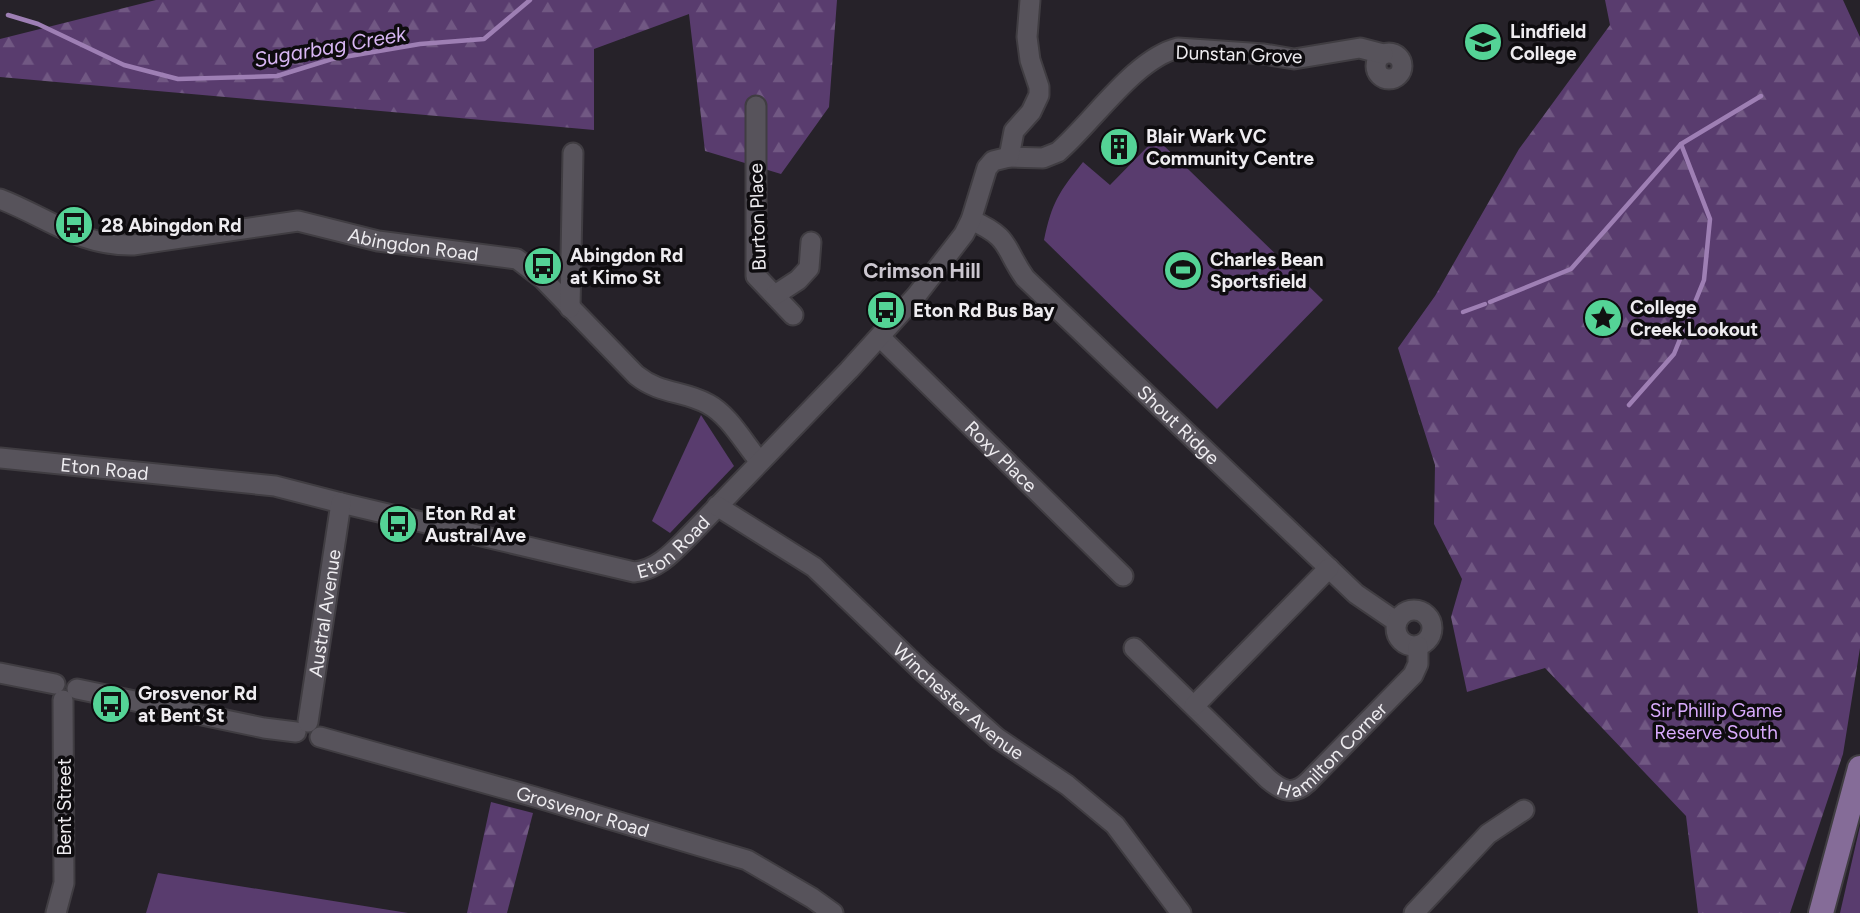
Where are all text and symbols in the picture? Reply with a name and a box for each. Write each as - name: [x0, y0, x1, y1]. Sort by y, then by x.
- place label: Lindfield College: [1510, 20, 1586, 65]
- water label: Sugarbag Creek: [252, 21, 409, 72]
- school or university icon: Lindfield College: [1462, 21, 1504, 63]
- street label: Dunstan Grove: [1175, 41, 1303, 68]
- place label: Blair Wark VC Community Centre: [1146, 125, 1315, 170]
- building icon: Blair Wark VC Community Centre: [1098, 126, 1140, 168]
- street label: Burton Place: [744, 163, 771, 271]
- bus stop icon: 28 Abingdon Rd: [53, 204, 95, 246]
- place label: 28 Abingdon Rd: [101, 214, 241, 237]
- street label: Abingdon Road: [346, 223, 480, 266]
- place label: Abingdon Rd at Kimo St: [570, 244, 683, 289]
- bus stop icon: Abingdon Rd at Kimo St: [522, 245, 564, 287]
- place label: Charles Bean Sportsfield: [1210, 248, 1324, 293]
- sports icon: Charles Bean Sportsfield: [1162, 249, 1204, 291]
- district label: Crimson Hill: [863, 258, 981, 283]
- bus stop icon: Eton Rd Bus Bay: [865, 289, 907, 331]
- place label: College Creek Lookout: [1630, 296, 1759, 341]
- place icon: College Creek Lookout: [1582, 297, 1624, 339]
- place label: Eton Rd Bus Bay: [913, 299, 1054, 322]
- street label: Shout Ridge: [1132, 380, 1224, 469]
- street label: Roxy Place: [960, 416, 1042, 497]
- street label: Eton Road: [59, 453, 150, 485]
- place label: Eton Rd at Austral Ave: [425, 502, 526, 547]
- bus stop icon: Eton Rd at Austral Ave: [377, 503, 419, 545]
- street label: Eton Road: [634, 511, 715, 584]
- street label: Austral Avenue: [304, 548, 346, 679]
- street label: Winchester Avenue: [888, 638, 1028, 765]
- place label: Grosvenor Rd at Bent St: [138, 682, 257, 727]
- bus stop icon: Grosvenor Rd at Bent St: [90, 683, 132, 725]
- street label: Hamilton Corner: [1274, 697, 1392, 803]
- park label: Sir Phillip Game Reserve South: [1650, 699, 1782, 744]
- street label: Bent Street: [53, 758, 76, 856]
- street label: Grosvenor Road: [514, 781, 652, 842]

